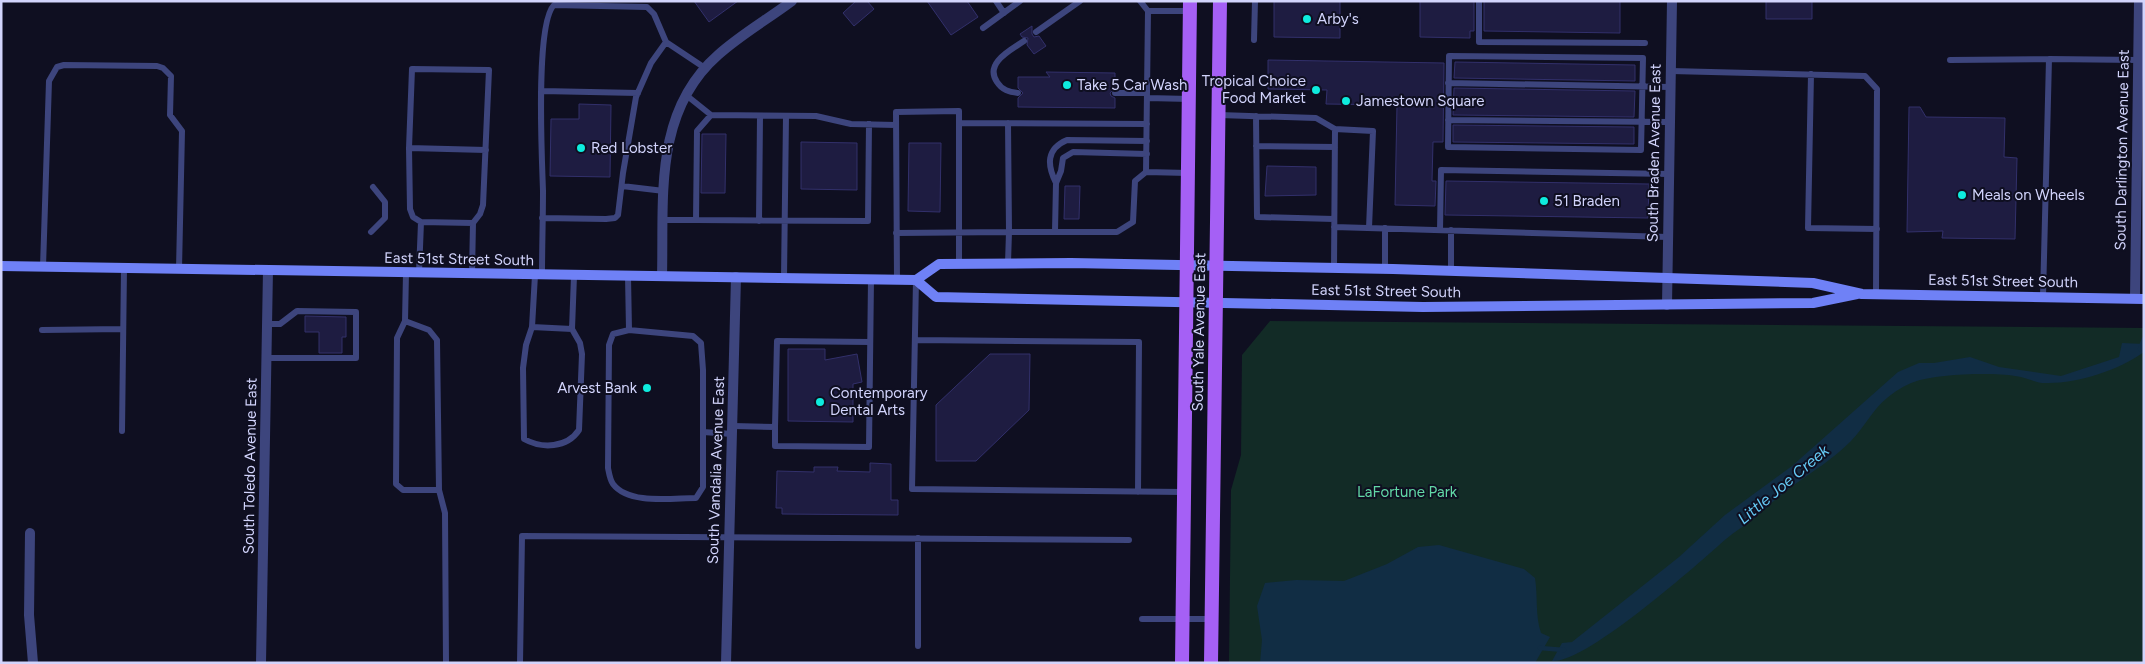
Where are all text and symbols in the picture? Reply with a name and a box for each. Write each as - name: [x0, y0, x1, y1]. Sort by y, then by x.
- place label: Arby's: [1317, 10, 1359, 28]
- marker: Arby's: [1301, 13, 1313, 25]
- street label: South Darlington Avenue East: [2111, 49, 2133, 251]
- street label: South Braden Avenue East: [1643, 63, 1665, 242]
- place label: Tropical Choice Food Market: [1202, 72, 1306, 107]
- place label: Take 5 Car Wash: [1077, 76, 1187, 94]
- marker: Take 5 Car Wash: [1061, 79, 1073, 91]
- marker: Tropical Choice Food Market: [1310, 84, 1322, 96]
- place label: Jamestown Square: [1356, 92, 1484, 110]
- marker: Jamestown Square: [1340, 95, 1352, 107]
- place label: Red Lobster: [591, 139, 672, 157]
- marker: Red Lobster: [575, 142, 587, 154]
- place label: Meals on Wheels: [1972, 186, 2085, 204]
- marker: Meals on Wheels: [1956, 189, 1968, 201]
- place label: 51 Braden: [1554, 192, 1620, 210]
- marker: 51 Braden: [1538, 195, 1550, 207]
- street label: East 51st Street South: [384, 249, 534, 269]
- street label: South Yale Avenue East: [1189, 252, 1209, 411]
- street label: East 51st Street South: [1928, 271, 2078, 291]
- street label: East 51st Street South: [1311, 281, 1461, 301]
- street label: South Vandalia Avenue East: [704, 375, 728, 564]
- street label: South Toledo Avenue East: [239, 377, 261, 554]
- place label: Arvest Bank: [557, 379, 638, 397]
- marker: Arvest Bank: [641, 382, 653, 394]
- place label: Contemporary Dental Arts: [830, 384, 928, 419]
- marker: Contemporary Dental Arts: [814, 396, 826, 408]
- water label: Little Joe Creek: [1734, 440, 1834, 528]
- park label: LaFortune Park: [1357, 483, 1458, 501]

